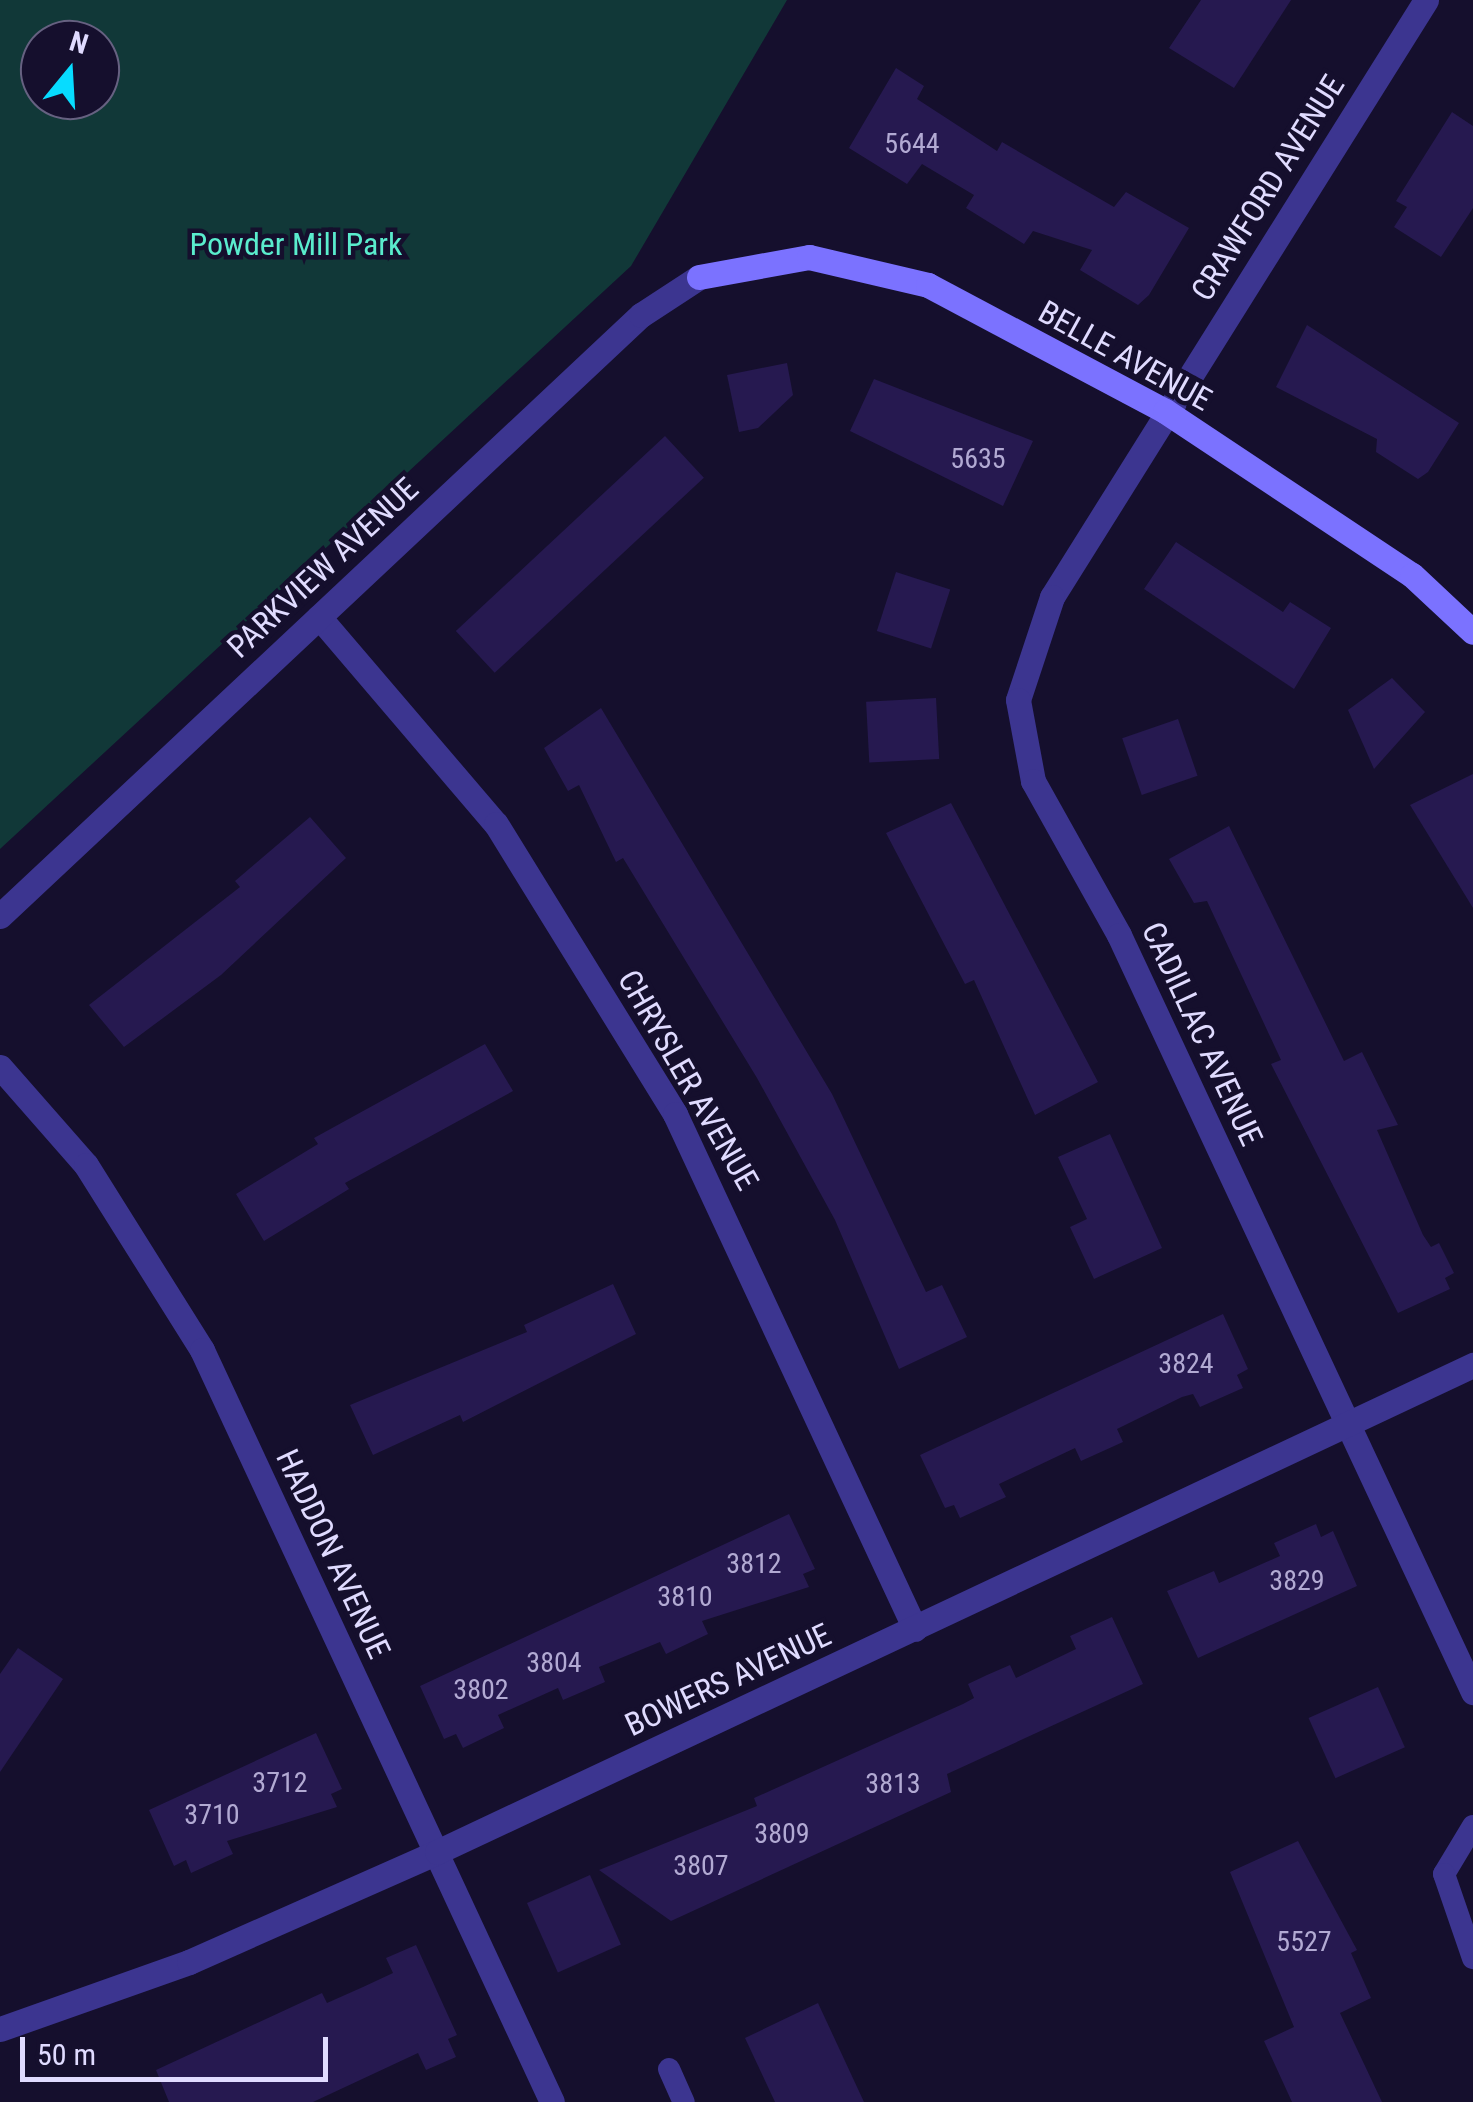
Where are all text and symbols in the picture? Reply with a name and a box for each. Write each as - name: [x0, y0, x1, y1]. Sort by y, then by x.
- north arrow: [20, 20, 120, 120]
- text: N: [66, 25, 92, 61]
- street label: CRAWFORD AVENUE: [1183, 68, 1353, 308]
- house number: 5644: [884, 127, 940, 161]
- park label: Powder Mill Park: [190, 225, 402, 263]
- street label: BELLE AVENUE: [1032, 293, 1218, 419]
- house number: 5635: [950, 442, 1006, 476]
- street label: PARKVIEW AVENUE: [220, 470, 426, 666]
- street label: CADILLAC AVENUE: [1133, 916, 1271, 1152]
- street label: CHRYSLER AVENUE: [610, 963, 766, 1197]
- house number: 3824: [1158, 1347, 1214, 1381]
- street label: HADDON AVENUE: [268, 1443, 398, 1665]
- house number: 3812: [726, 1547, 782, 1581]
- house number: 3829: [1269, 1564, 1325, 1598]
- house number: 3810: [657, 1580, 713, 1614]
- street label: BOWERS AVENUE: [619, 1616, 837, 1744]
- house number: 3804: [526, 1646, 582, 1680]
- house number: 3802: [453, 1673, 509, 1707]
- house number: 3712: [252, 1766, 308, 1800]
- house number: 3813: [865, 1767, 921, 1801]
- house number: 3710: [184, 1798, 240, 1832]
- house number: 3809: [754, 1817, 810, 1851]
- house number: 3807: [673, 1849, 729, 1883]
- house number: 5527: [1276, 1925, 1332, 1959]
- scale bar: [25, 2017, 332, 2079]
- text: 50 m: [37, 2037, 96, 2072]

